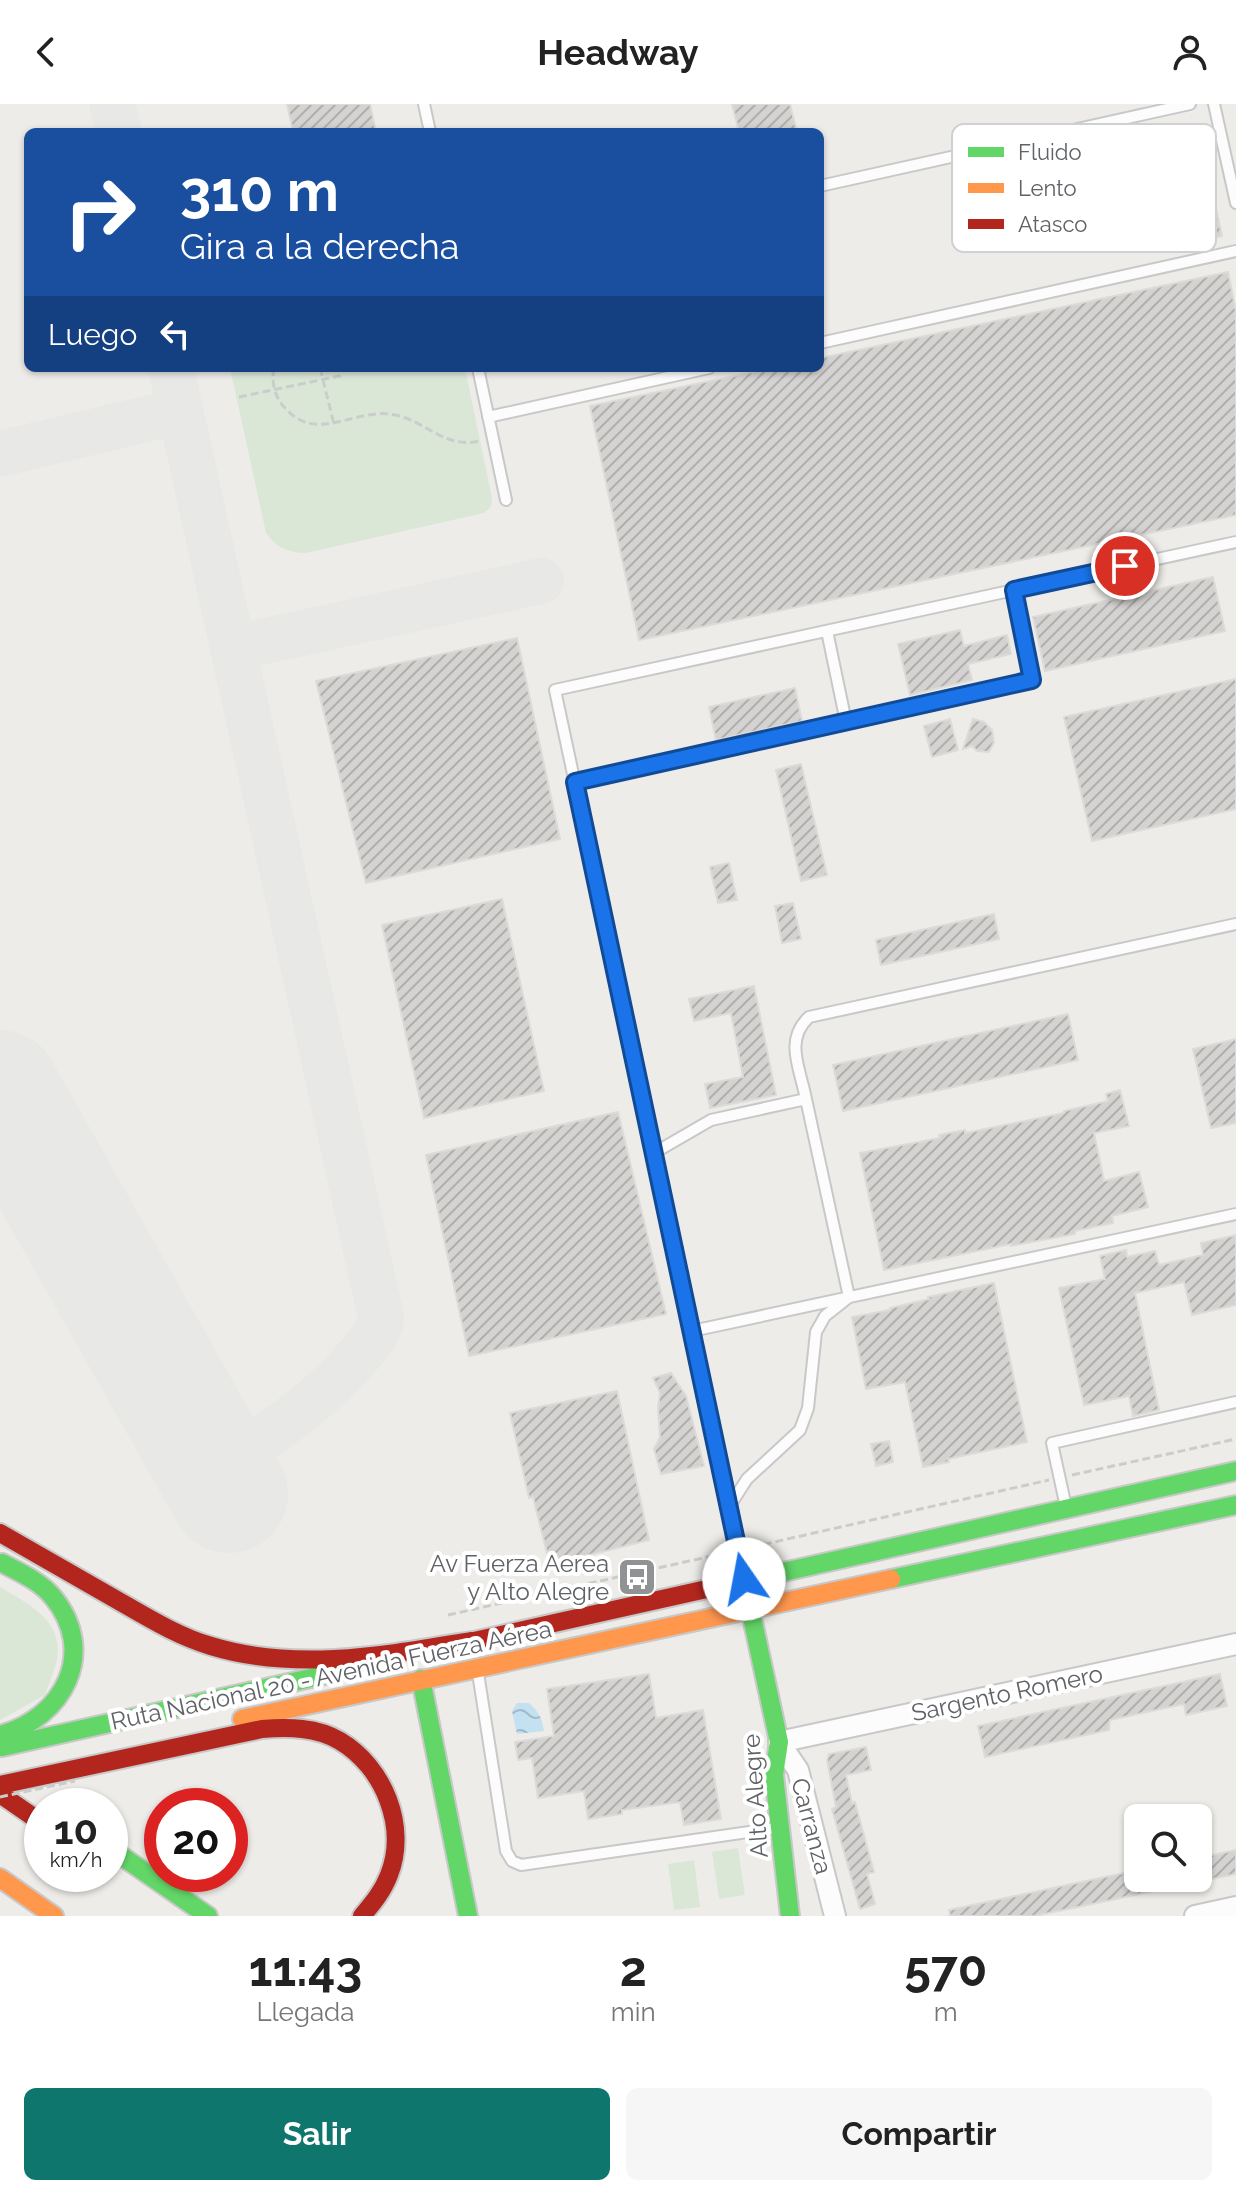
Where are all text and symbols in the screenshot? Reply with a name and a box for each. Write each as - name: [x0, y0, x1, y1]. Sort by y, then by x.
- icon: back: [24, 30, 68, 74]
- icon: person: [1168, 30, 1212, 74]
- text: Headway: [537, 31, 699, 73]
- legend: [952, 124, 1216, 252]
- text: Fluido: [1018, 139, 1082, 165]
- text: 310 m: [180, 158, 339, 224]
- icon: right: [48, 160, 152, 264]
- text: Lento: [1018, 175, 1076, 201]
- text: Atasco: [1018, 211, 1087, 237]
- text: Gira a la derecha: [180, 225, 459, 267]
- icon: left: [153, 312, 197, 356]
- text: Luego: [48, 317, 137, 352]
- pin: [1091, 532, 1159, 600]
- icon: arrive: [1103, 544, 1147, 588]
- position arrow: [702, 1537, 786, 1621]
- place label: Av Fuerza Aerea y Alto Alegre: [430, 1549, 609, 1606]
- bus stop icon: Av Fuerza Aerea y Alto Alegre: [616, 1556, 658, 1598]
- street label: Ruta Nacional 20 - Avenida Fuerza Aérea: [108, 1614, 554, 1736]
- street label: Sargento Romero: [909, 1659, 1105, 1727]
- street label: Alto Alegre: [736, 1733, 774, 1859]
- street label: Carranza: [785, 1775, 839, 1877]
- speed limit sign: 20: [144, 1788, 248, 1892]
- map controls: [1124, 1804, 1212, 1892]
- button: search: [1124, 1804, 1212, 1892]
- text: 10: [54, 1806, 98, 1853]
- text: km/h: [50, 1848, 102, 1872]
- text: 11:43: [249, 1941, 362, 1997]
- text: 2: [620, 1941, 647, 1997]
- text: 570: [904, 1941, 987, 1997]
- text: Llegada: [256, 1997, 354, 2027]
- text: min: [611, 1997, 656, 2027]
- text: m: [934, 1997, 958, 2027]
- button: Salir: [24, 2088, 610, 2180]
- button: Compartir: [626, 2088, 1212, 2180]

